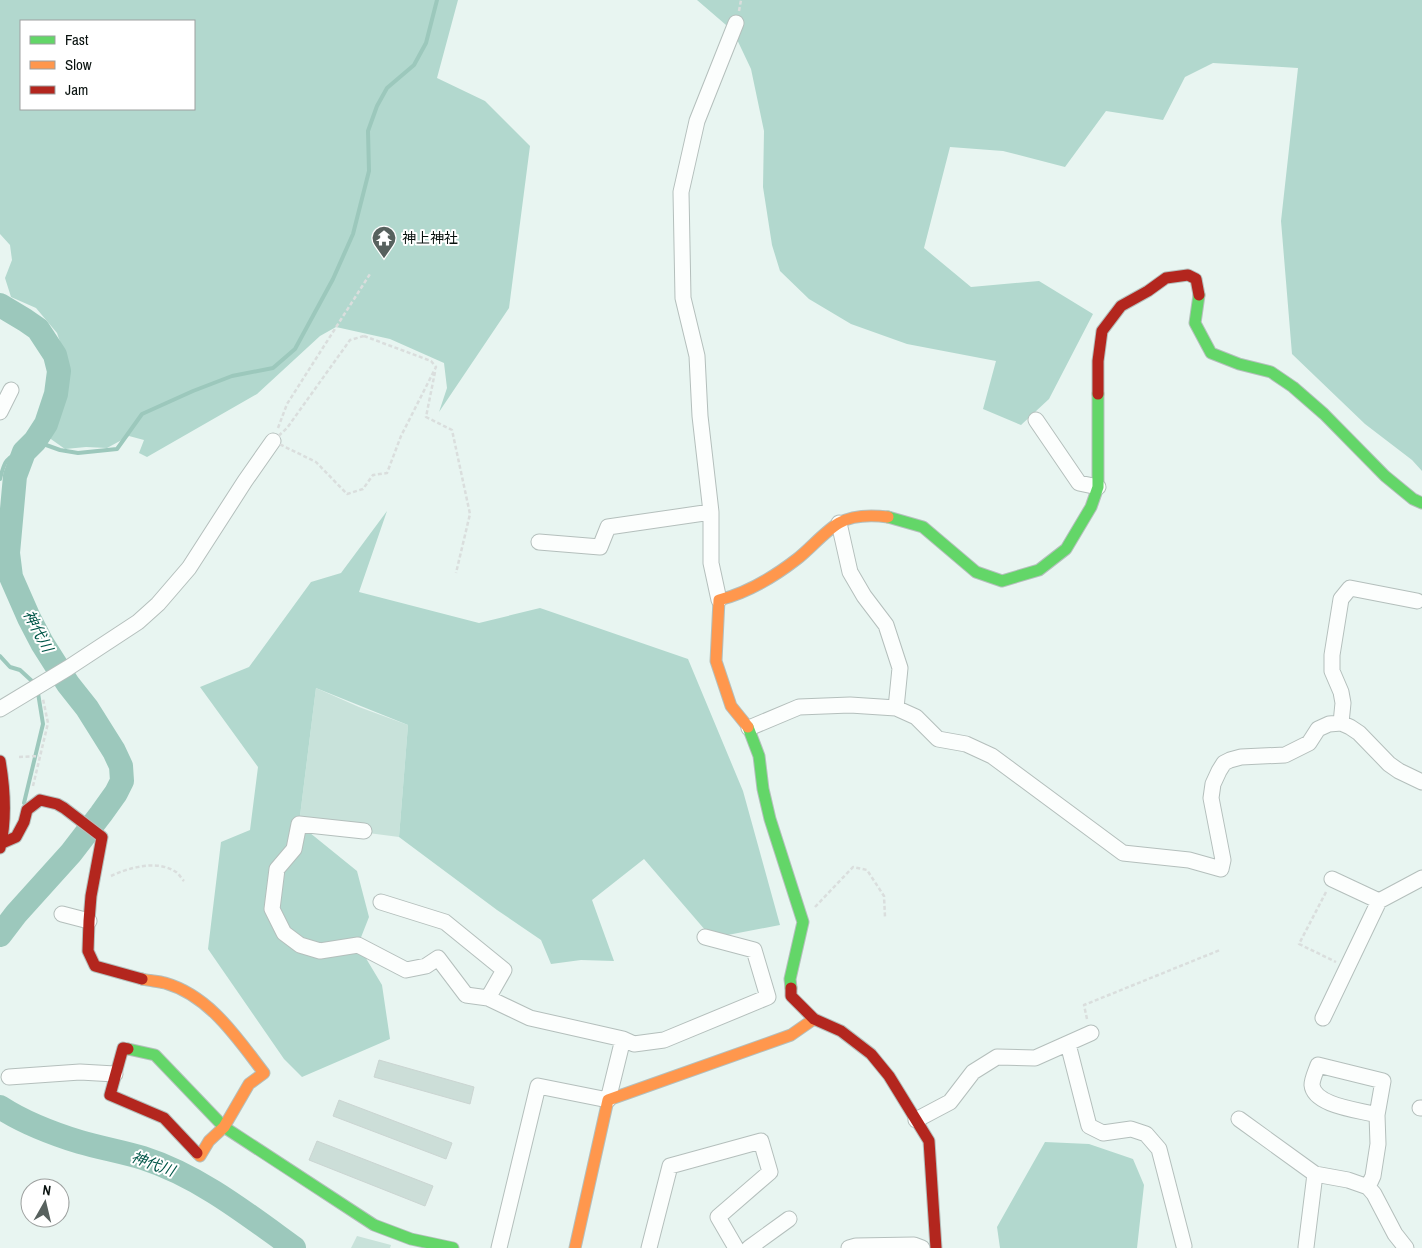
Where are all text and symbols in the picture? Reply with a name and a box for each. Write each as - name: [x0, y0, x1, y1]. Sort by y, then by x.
- legend: [20, 20, 195, 110]
- text: Fast: [65, 29, 89, 50]
- text: Slow: [65, 54, 92, 75]
- text: Jam: [65, 79, 88, 100]
- temple icon: 神上神社: [371, 225, 397, 259]
- place label: 神上神社: [402, 229, 458, 247]
- water label: 神代川: [19, 606, 59, 657]
- water label: 神代川: [128, 1146, 180, 1182]
- north arrow: [20, 1178, 70, 1228]
- text: N: [41, 1181, 52, 1200]

